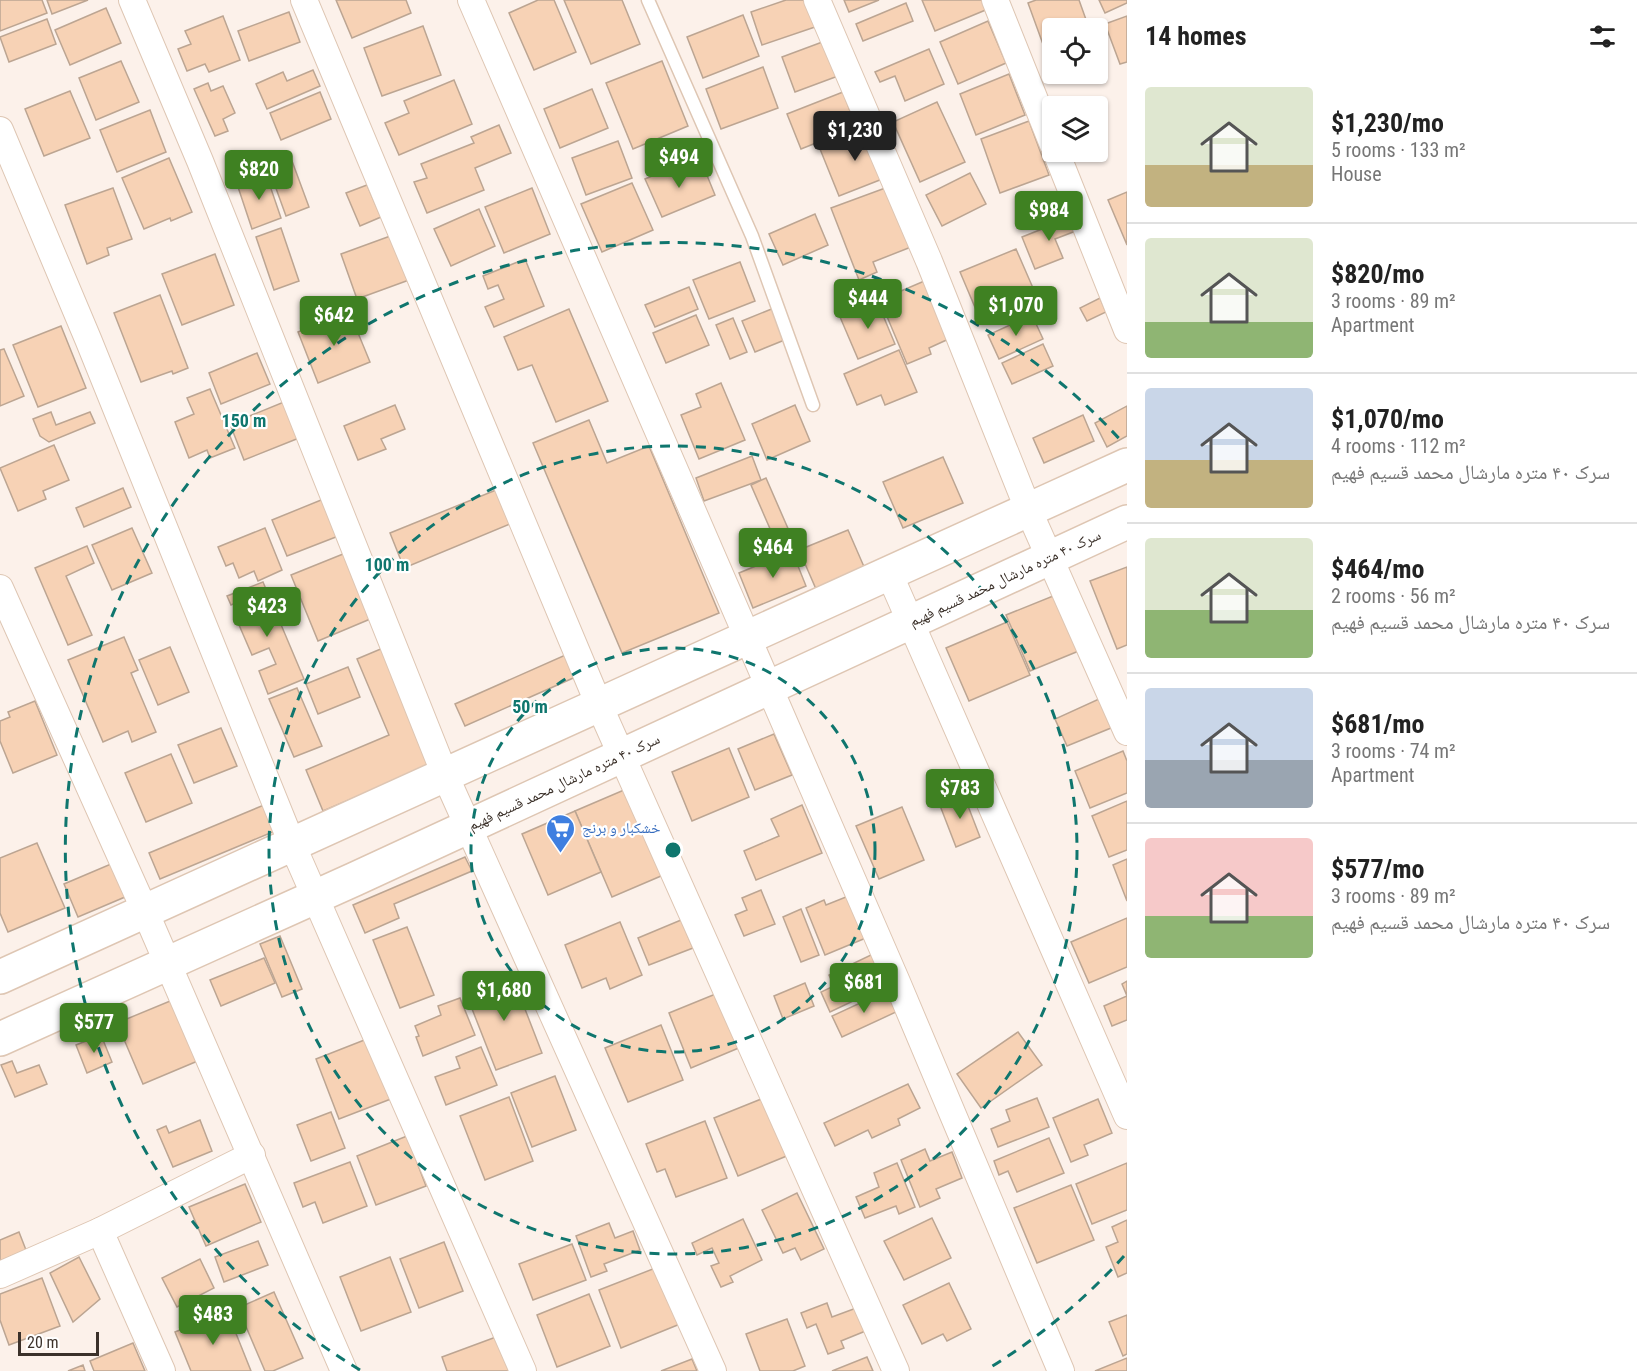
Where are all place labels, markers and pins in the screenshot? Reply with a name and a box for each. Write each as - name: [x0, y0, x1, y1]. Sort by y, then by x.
- pin: $1,230: [806, 111, 904, 162]
- pin: $494: [643, 138, 715, 189]
- pin: $820: [223, 150, 295, 201]
- pin: $984: [1013, 191, 1085, 242]
- pin: $444: [832, 279, 904, 330]
- pin: $1,070: [967, 286, 1065, 337]
- pin: $642: [298, 296, 370, 347]
- pin: $464: [737, 528, 809, 579]
- pin: $423: [231, 587, 303, 638]
- pin: $783: [924, 769, 996, 820]
- supermarket icon: خشکبار و برنج: [545, 812, 577, 854]
- place label: خشکبار و برنج: [582, 819, 661, 838]
- centre of rings: [663, 840, 683, 860]
- pin: $681: [828, 963, 900, 1014]
- pin: $1,680: [455, 971, 553, 1022]
- pin: $577: [58, 1003, 130, 1054]
- pin: $483: [177, 1295, 249, 1346]

